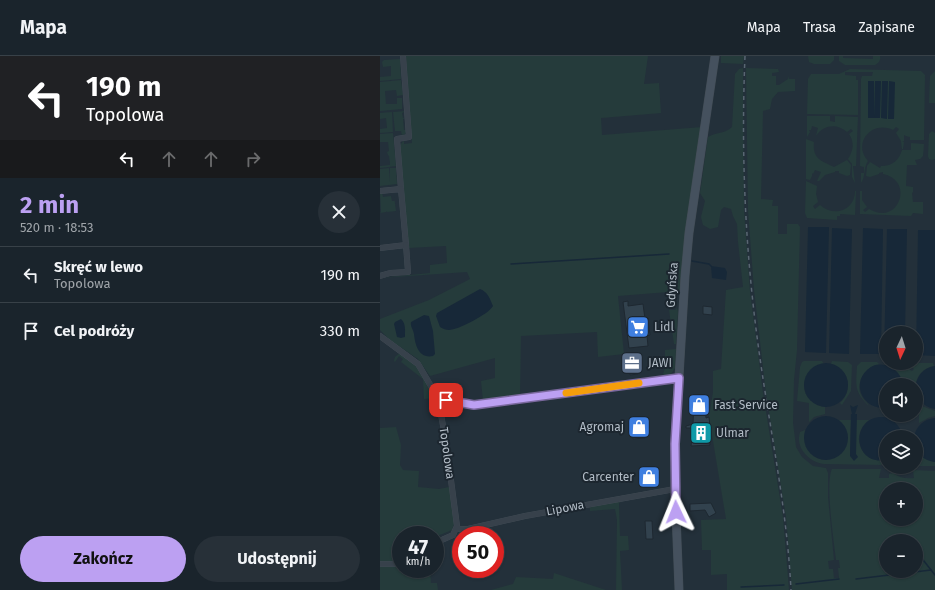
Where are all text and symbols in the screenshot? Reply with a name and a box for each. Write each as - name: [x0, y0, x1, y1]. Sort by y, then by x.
- text: Mapa: [20, 16, 67, 39]
- text: Mapa: [747, 19, 781, 36]
- text: Trasa: [803, 19, 836, 36]
- text: Zapisane: [858, 19, 915, 36]
- text: 190 m: [86, 70, 161, 103]
- icon: left: [20, 72, 72, 124]
- text: Topolowa: [86, 104, 164, 126]
- icon: left: [116, 148, 138, 170]
- icon: ahead: [158, 148, 180, 170]
- icon: ahead: [200, 148, 222, 170]
- icon: right: [242, 148, 264, 170]
- text: 2 min: [20, 191, 79, 219]
- button: close: [318, 191, 360, 233]
- text: 520 m · 18:53: [20, 220, 94, 235]
- text: Skręć w lewo: [54, 258, 143, 276]
- street label: Gdyńska: [663, 262, 681, 308]
- icon: left: [20, 264, 42, 286]
- text: 190 m: [320, 266, 360, 284]
- text: Topolowa: [54, 276, 111, 291]
- supermarket icon: Lidl: [625, 314, 651, 340]
- icon: arrive: [20, 320, 42, 342]
- place label: Lidl: [654, 320, 675, 334]
- text: Cel podróży: [54, 322, 134, 340]
- text: 330 m: [320, 322, 360, 340]
- north arrow: [879, 326, 923, 370]
- map controls: [879, 326, 923, 578]
- office icon: JAWI: [619, 350, 645, 376]
- place label: JAWI: [648, 356, 672, 370]
- button: sound: [879, 378, 923, 422]
- pin: [429, 383, 463, 417]
- icon: arrive: [435, 389, 457, 411]
- shop icon: Fast Service: [686, 392, 712, 418]
- place label: Fast Service: [714, 398, 778, 412]
- shop icon: Agromaj: [626, 414, 652, 440]
- place label: Agromaj: [580, 420, 624, 434]
- building icon: Ulmar: [688, 420, 714, 446]
- street label: Topolowa: [436, 426, 458, 480]
- place label: Ulmar: [716, 426, 749, 440]
- button: layers: [879, 430, 923, 474]
- shop icon: Carcenter: [636, 464, 662, 490]
- place label: Carcenter: [582, 470, 634, 484]
- button: +: [879, 482, 923, 526]
- position arrow: [655, 491, 697, 533]
- street label: Lipowa: [545, 497, 585, 519]
- speed limit sign: 50: [452, 526, 504, 578]
- button: −: [879, 534, 923, 578]
- text: 47: [408, 535, 428, 559]
- button: Zakończ: [20, 536, 186, 582]
- button: Udostępnij: [194, 536, 360, 582]
- text: km/h: [406, 556, 430, 568]

